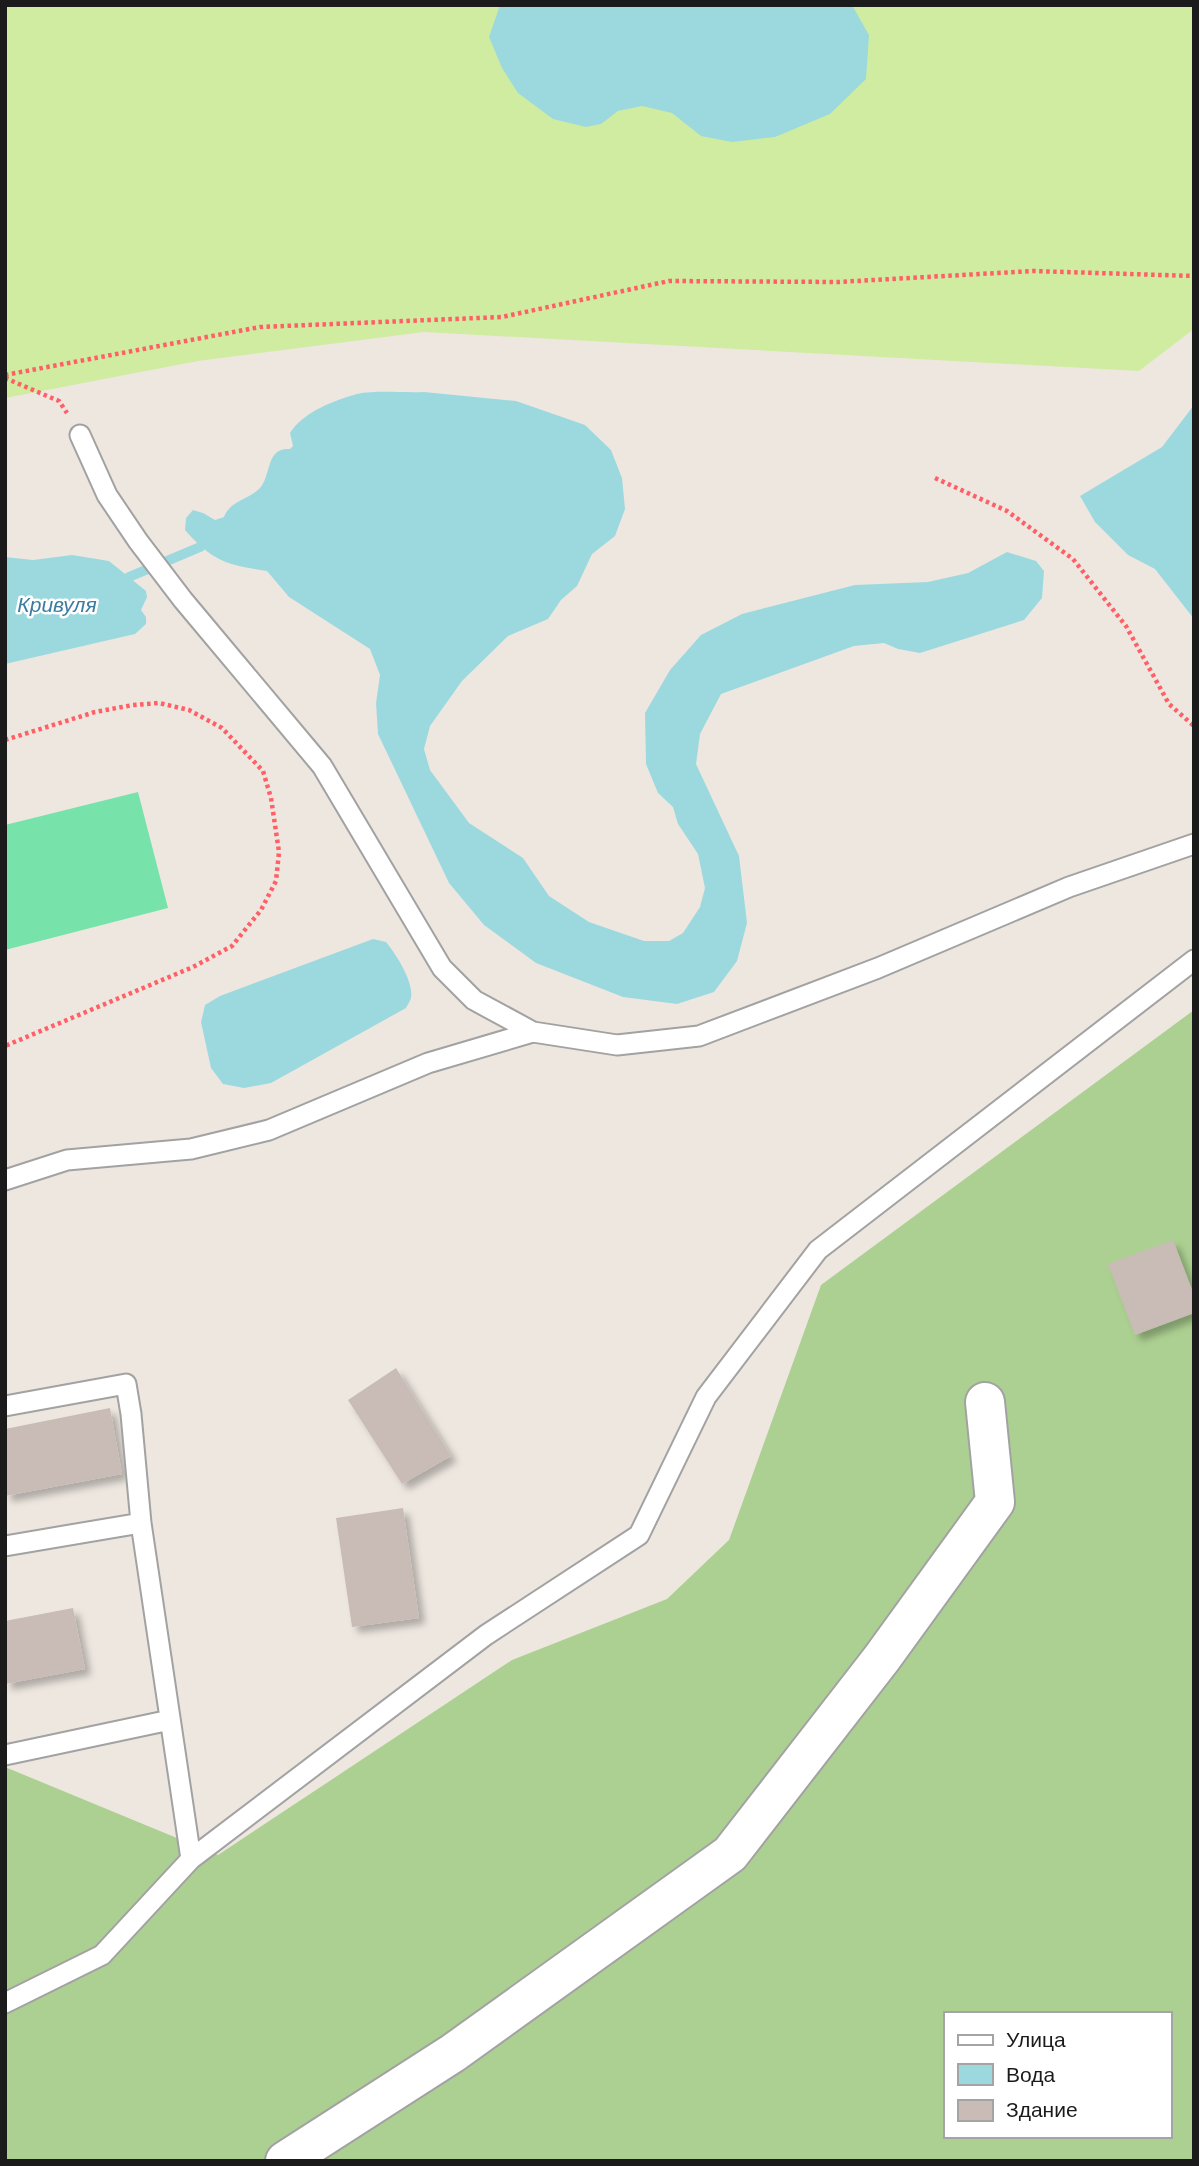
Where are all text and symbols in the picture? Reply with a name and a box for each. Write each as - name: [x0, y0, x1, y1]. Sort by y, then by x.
- water label: Кривуля: [17, 593, 97, 616]
- legend: [944, 2012, 1171, 2138]
- text: Улица: [1006, 2028, 1066, 2051]
- text: Вода: [1006, 2063, 1055, 2086]
- text: Здание: [1006, 2098, 1078, 2121]

